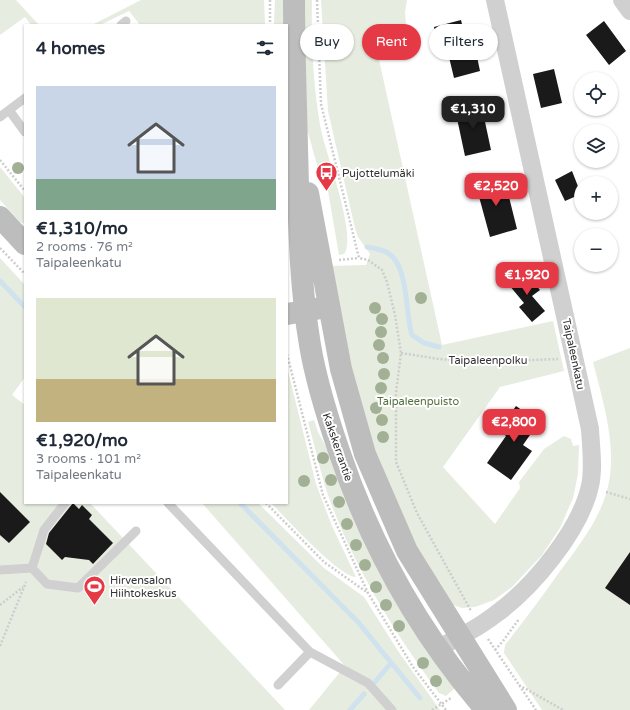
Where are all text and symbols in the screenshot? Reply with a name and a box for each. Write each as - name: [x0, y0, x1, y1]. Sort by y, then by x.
- chip: Buy: [300, 24, 354, 60]
- chip: Rent: [362, 24, 421, 60]
- chip: Filters: [429, 24, 498, 60]
- icon: filters: [254, 37, 276, 59]
- text: 4 homes: [36, 38, 105, 59]
- map controls: [574, 72, 618, 272]
- button: locate: [574, 72, 618, 116]
- pin: €1,310: [440, 96, 506, 130]
- text: €1,310: [451, 101, 495, 117]
- icon: home: [120, 112, 192, 184]
- button: layers: [574, 124, 618, 168]
- bus stop icon: Pujottelumäki: [313, 160, 339, 193]
- place label: Pujottelumäki: [342, 167, 414, 180]
- pin: €2,520: [463, 173, 529, 207]
- button: +: [574, 176, 618, 220]
- text: €2,520: [474, 178, 518, 194]
- text: €1,310/mo: [36, 218, 128, 239]
- button: −: [574, 228, 618, 272]
- text: 2 rooms · 76 m²: [36, 239, 133, 255]
- text: Taipaleenkatu: [36, 255, 122, 271]
- pin: €1,920: [494, 262, 560, 296]
- text: €1,920: [505, 267, 549, 283]
- street label: Taipaleenkatu: [560, 317, 587, 391]
- icon: home: [120, 324, 192, 396]
- street label: Taipaleenpolku: [449, 354, 527, 367]
- park label: Taipaleenpuisto: [377, 395, 459, 408]
- pin: €2,800: [481, 409, 547, 443]
- street label: Kakskerrantie: [320, 411, 355, 483]
- text: €2,800: [492, 414, 536, 430]
- text: €1,920/mo: [36, 430, 128, 451]
- text: 3 rooms · 101 m²: [36, 451, 141, 467]
- text: Taipaleenkatu: [36, 467, 122, 483]
- sports icon: Hirvensalon Hiihtokeskus: [81, 573, 107, 606]
- place label: Hirvensalon Hiihtokeskus: [110, 574, 176, 600]

